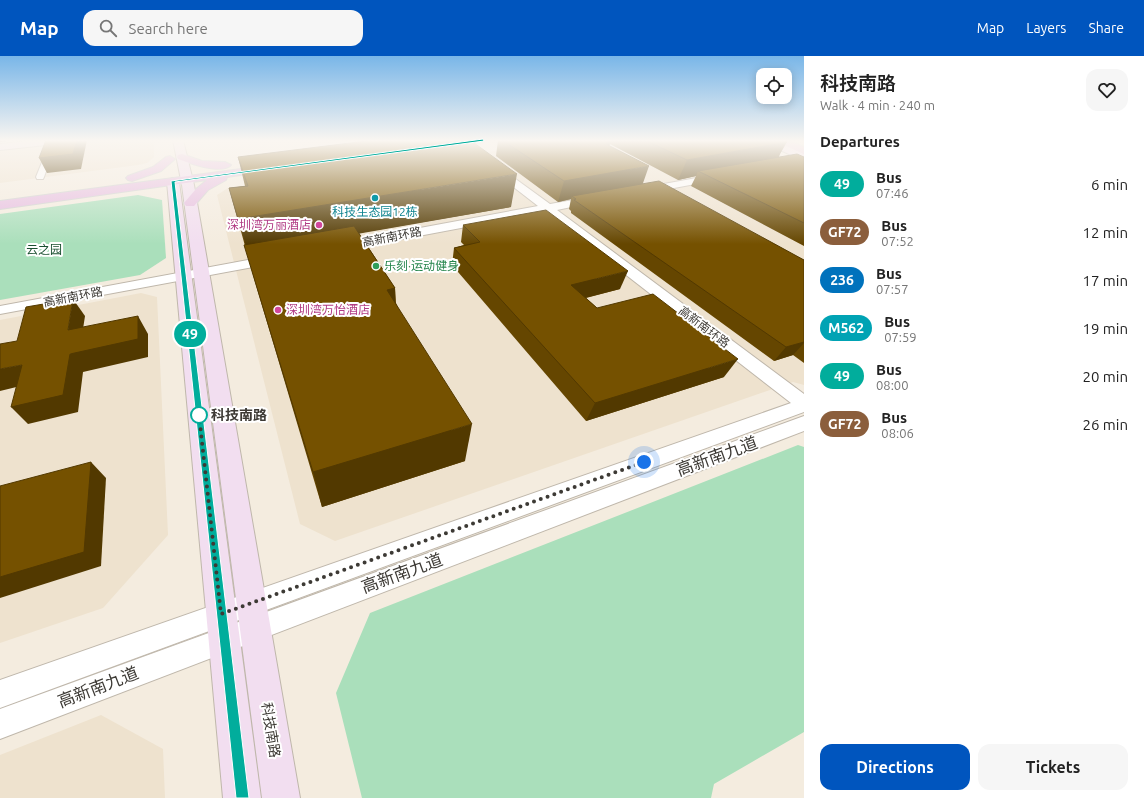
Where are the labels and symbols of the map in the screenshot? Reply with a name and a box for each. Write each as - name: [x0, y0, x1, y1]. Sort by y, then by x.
- marker: 科技生态园12栋: [370, 193, 380, 203]
- place label: 科技生态园12栋: [332, 205, 418, 218]
- place label: 深圳湾万丽酒店: [227, 218, 311, 231]
- marker: 深圳湾万丽酒店: [314, 220, 324, 230]
- street label: 高新南环路: [361, 224, 423, 249]
- park label: 云之园: [26, 243, 62, 256]
- place label: 乐刻·运动健身: [384, 259, 459, 272]
- marker: 乐刻·运动健身: [371, 261, 381, 271]
- street label: 高新南环路: [42, 284, 104, 309]
- place label: 深圳湾万怡酒店: [286, 303, 370, 316]
- street label: 高新南环路: [676, 303, 732, 350]
- marker: 深圳湾万怡酒店: [273, 305, 283, 315]
- line badge: 49: [172, 321, 208, 347]
- marker: 科技南路: [190, 406, 208, 424]
- place label: 科技南路: [211, 407, 267, 423]
- street label: 高新南九道: [674, 432, 760, 479]
- your location: [634, 452, 654, 472]
- street label: 高新南九道: [359, 549, 445, 596]
- street label: 高新南九道: [55, 662, 141, 711]
- street label: 科技南路: [259, 701, 283, 759]

